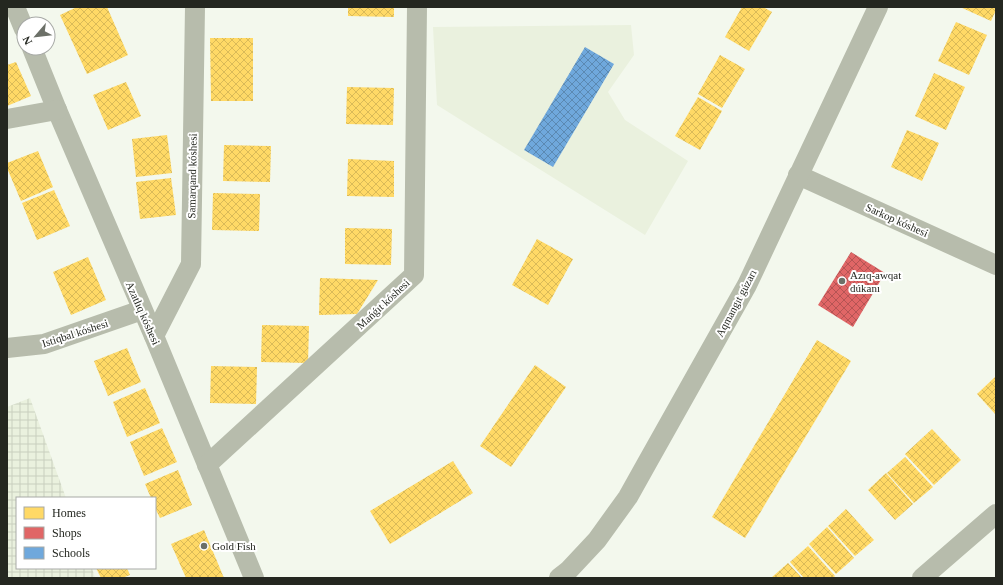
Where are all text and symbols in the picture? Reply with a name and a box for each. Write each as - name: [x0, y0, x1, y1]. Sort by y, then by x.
- north arrow: [16, 16, 56, 56]
- text: N: [20, 34, 34, 47]
- street label: Samarqand kóshesi: [185, 133, 199, 219]
- street label: Sarkop kóshesi: [864, 201, 930, 239]
- street label: Aqmangıt gúzarı: [713, 267, 759, 339]
- place label: Azıq-awqat dúkanı: [850, 269, 901, 294]
- marker: Azıq-awqat dúkanı: [837, 276, 847, 286]
- street label: Mańǵıt kóshesi: [354, 277, 412, 331]
- street label: Azatlıq kóshesi: [124, 279, 162, 347]
- street label: Istiqbal kóshesi: [40, 317, 110, 349]
- legend: [16, 497, 156, 569]
- text: Homes: [52, 506, 86, 520]
- text: Shops: [52, 526, 82, 540]
- place label: Gold Fish: [212, 540, 256, 552]
- marker: Gold Fish: [199, 541, 209, 551]
- text: Schools: [52, 546, 90, 560]

